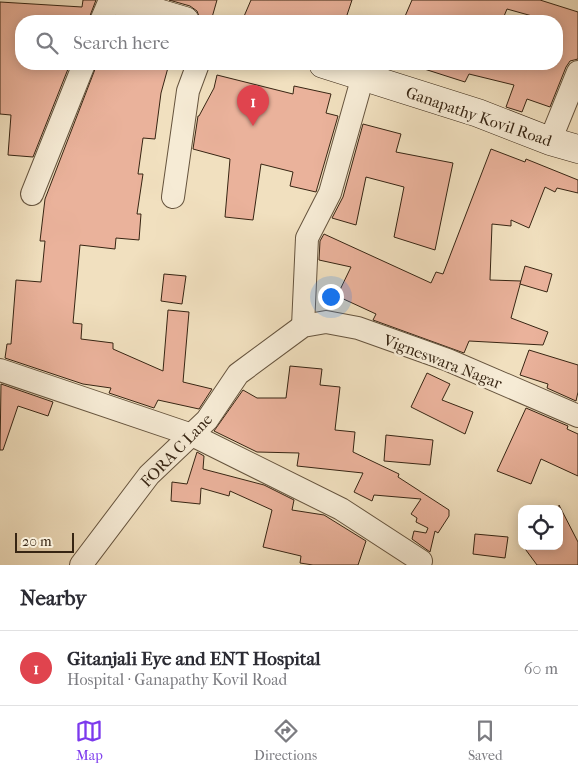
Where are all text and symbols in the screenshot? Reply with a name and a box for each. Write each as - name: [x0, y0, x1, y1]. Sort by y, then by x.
- search box: [15, 15, 563, 70]
- icon: search: [33, 29, 61, 57]
- text: Search here: [73, 32, 169, 54]
- street label: Ganapathy Kovil Road: [403, 83, 555, 150]
- pin: 1: [237, 85, 269, 126]
- your location: [318, 284, 344, 310]
- street label: Vigneswara Nagar: [380, 330, 505, 393]
- street label: FORA C Lane: [137, 410, 216, 491]
- map controls: [518, 505, 563, 550]
- button: locate: [518, 505, 563, 550]
- scale bar: [15, 530, 74, 553]
- text: 20 m: [22, 533, 52, 550]
- text: Nearby: [20, 586, 86, 610]
- text: Gitanjali Eye and ENT Hospital: [67, 648, 321, 670]
- text: 1: [33, 659, 39, 678]
- text: 60 m: [524, 659, 558, 678]
- text: Hospital · Ganapathy Kovil Road: [67, 670, 287, 689]
- tab: Map: [75, 717, 103, 764]
- tab: Directions: [254, 717, 317, 764]
- tab: Saved: [468, 717, 503, 764]

